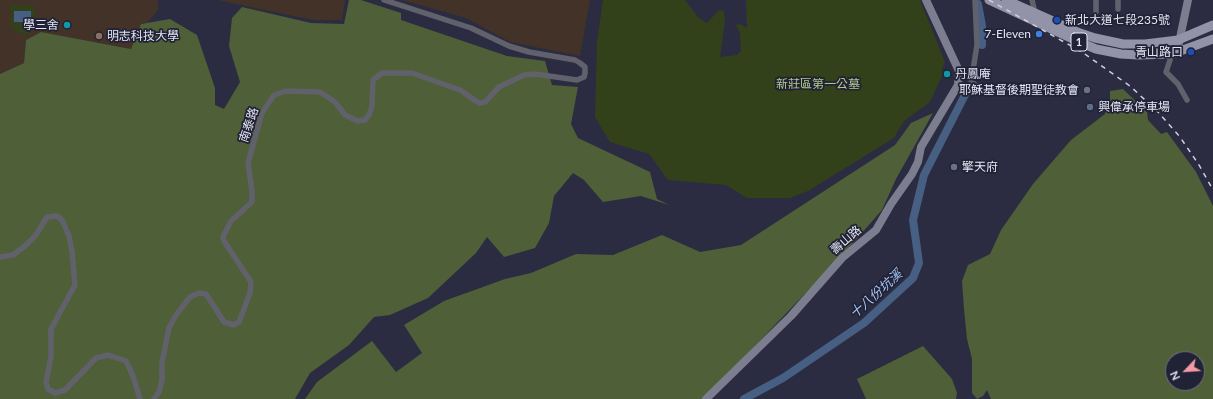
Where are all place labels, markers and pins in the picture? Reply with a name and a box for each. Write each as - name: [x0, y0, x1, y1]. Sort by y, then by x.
- place label: 新北大道七段235號: [1065, 13, 1170, 27]
- marker: 新北大道七段235號: [1052, 15, 1062, 25]
- place label: 學三舍: [23, 18, 59, 32]
- marker: 學三舍: [62, 20, 72, 30]
- place label: 7-Eleven: [985, 27, 1031, 41]
- place label: 明志科技大學: [107, 29, 179, 43]
- marker: 7-Eleven: [1034, 29, 1044, 39]
- marker: 明志科技大學: [94, 31, 104, 41]
- place label: 青山路口: [1135, 45, 1183, 59]
- marker: 青山路口: [1186, 47, 1196, 57]
- place label: 丹鳳庵: [955, 67, 991, 81]
- marker: 丹鳳庵: [942, 69, 952, 79]
- place label: 耶穌基督後期聖徒教會: [959, 83, 1079, 97]
- marker: 耶穌基督後期聖徒教會: [1082, 85, 1092, 95]
- place label: 興偉承停車場: [1098, 100, 1170, 114]
- marker: 興偉承停車場: [1085, 102, 1095, 112]
- place label: 擎天府: [962, 160, 998, 174]
- marker: 擎天府: [949, 162, 959, 172]

